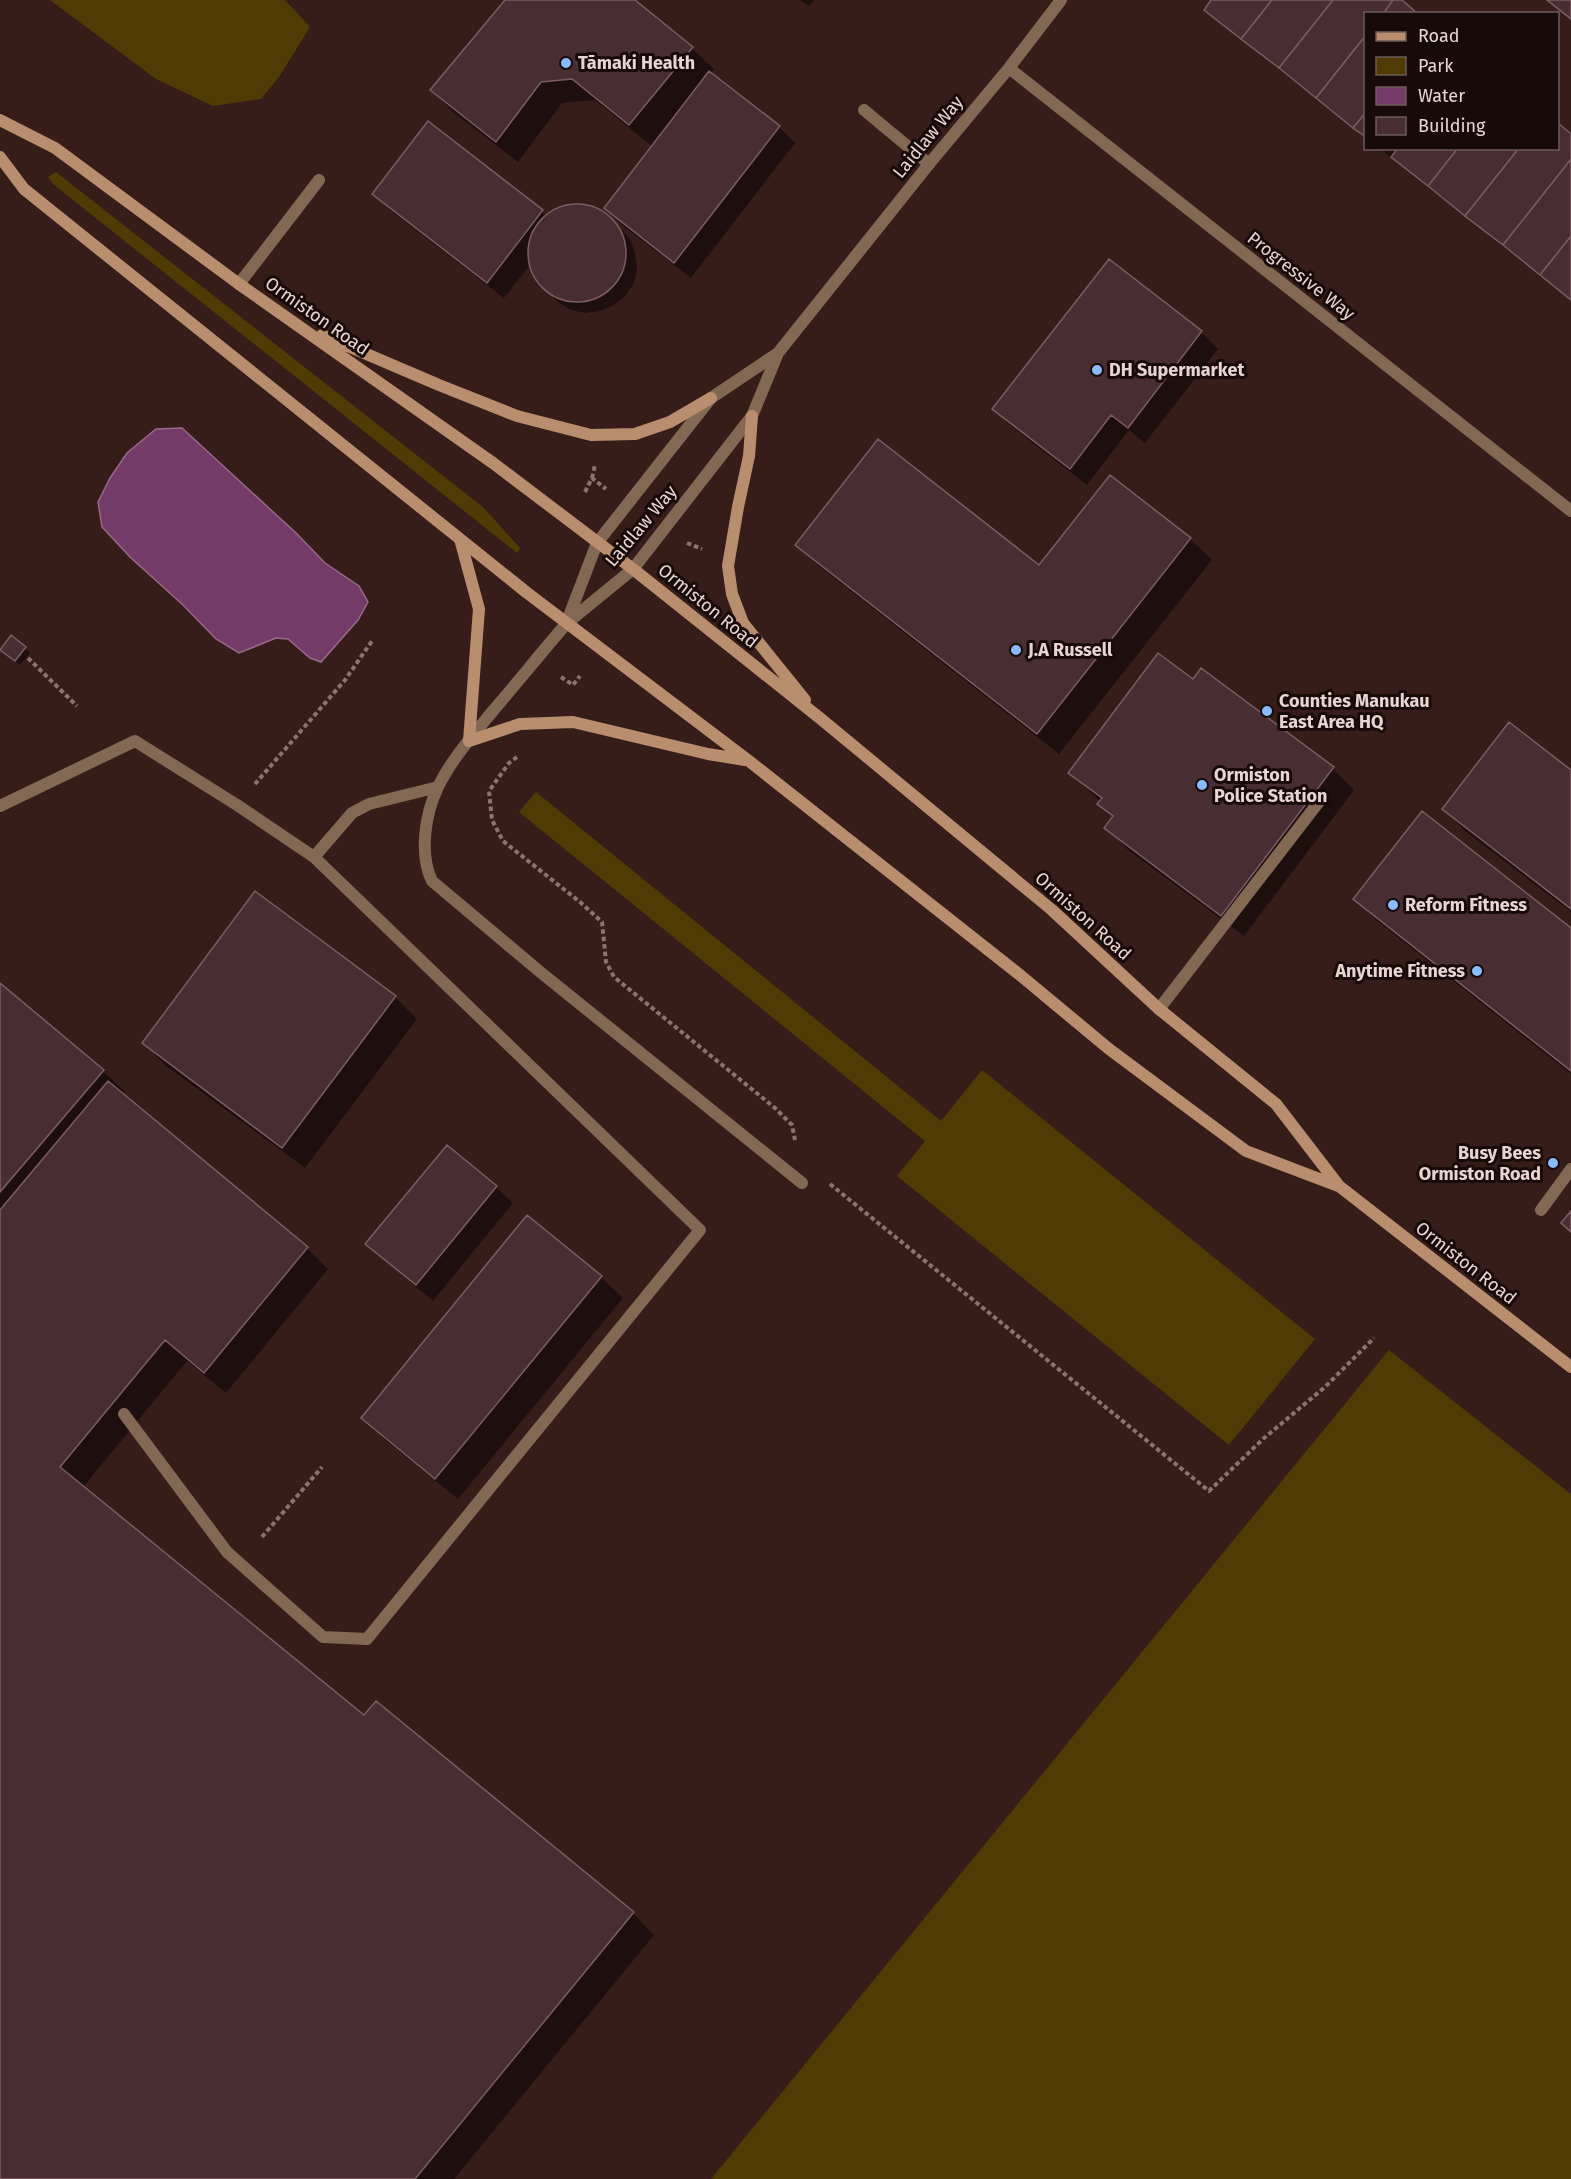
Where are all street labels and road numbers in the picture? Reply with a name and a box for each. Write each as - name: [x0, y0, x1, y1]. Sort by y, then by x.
- street label: Laidlaw Way: [888, 91, 968, 183]
- street label: Progressive Way: [1243, 227, 1359, 325]
- street label: Ormiston Road: [261, 272, 373, 360]
- street label: Laidlaw Way: [601, 481, 682, 571]
- street label: Ormiston Road: [654, 559, 762, 653]
- street label: Ormiston Road: [1030, 867, 1136, 965]
- street label: Ormiston Road: [1411, 1217, 1521, 1309]

